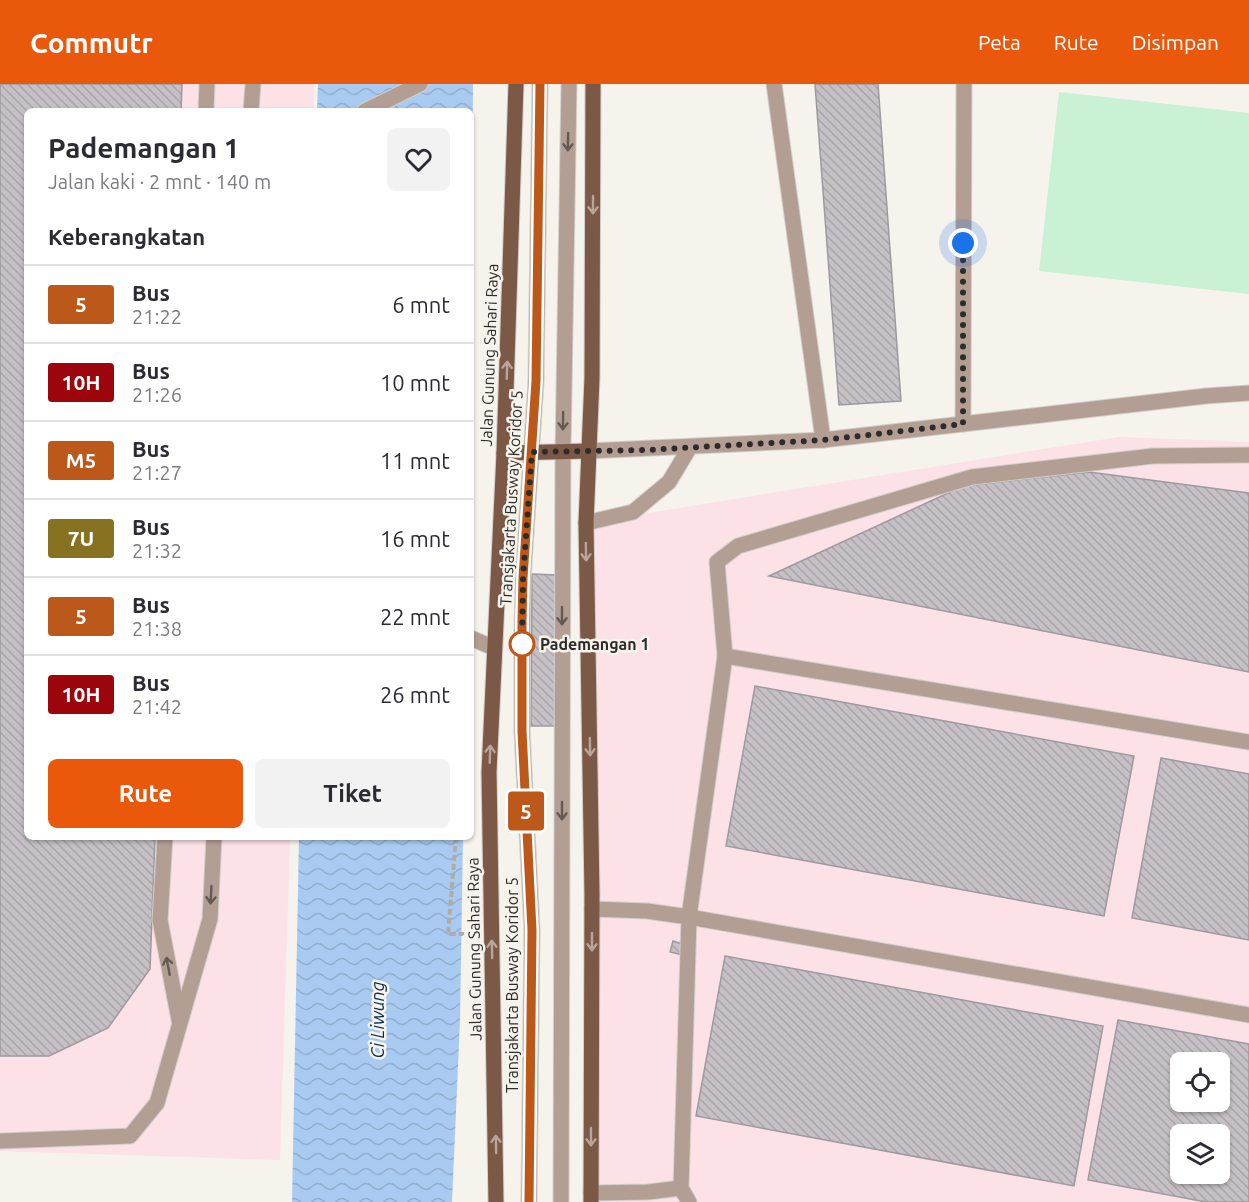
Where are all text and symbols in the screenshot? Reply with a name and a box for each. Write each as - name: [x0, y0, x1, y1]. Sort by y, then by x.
- text: Commutr: [30, 27, 153, 58]
- text: Peta: [978, 30, 1021, 54]
- text: Rute: [1054, 30, 1099, 54]
- text: Disimpan: [1132, 30, 1219, 54]
- button: heart: [387, 128, 450, 191]
- text: Pademangan 1: [48, 132, 240, 163]
- one-way arrow: [562, 132, 574, 152]
- text: Jalan kaki · 2 mnt · 140 m: [48, 170, 271, 193]
- one-way arrow: [587, 195, 599, 215]
- text: Keberangkatan: [48, 224, 205, 249]
- your location: [948, 228, 978, 258]
- street label: Jalan Gunung Sahari Raya: [477, 263, 501, 447]
- text: Bus: [132, 280, 170, 305]
- text: 5: [75, 292, 87, 316]
- text: 6 mnt: [392, 292, 450, 317]
- text: 21:22: [132, 305, 182, 328]
- text: Bus: [132, 358, 170, 383]
- one-way arrow: [501, 360, 512, 380]
- text: 10H: [62, 370, 100, 394]
- text: 10 mnt: [380, 370, 450, 395]
- text: 21:26: [132, 383, 182, 406]
- street label: Transjakarta Busway Koridor 5: [496, 390, 526, 606]
- one-way arrow: [557, 411, 569, 431]
- text: Bus: [132, 436, 170, 461]
- text: M5: [66, 448, 96, 472]
- text: 11 mnt: [380, 448, 450, 473]
- text: 21:27: [132, 461, 182, 484]
- text: Bus: [132, 514, 170, 539]
- text: 7U: [68, 526, 94, 550]
- text: 16 mnt: [380, 526, 450, 551]
- text: 21:32: [132, 539, 182, 562]
- one-way arrow: [580, 541, 592, 561]
- text: Bus: [132, 592, 170, 617]
- text: 5: [75, 604, 87, 628]
- text: 22 mnt: [380, 604, 450, 629]
- one-way arrow: [556, 606, 568, 626]
- text: 21:38: [132, 617, 182, 640]
- marker: Pademangan 1: [509, 631, 535, 657]
- place label: Pademangan 1: [540, 635, 649, 653]
- text: Bus: [132, 670, 170, 695]
- text: 10H: [62, 682, 100, 706]
- text: 26 mnt: [380, 682, 450, 707]
- text: 21:42: [132, 695, 182, 718]
- one-way arrow: [585, 736, 596, 756]
- one-way arrow: [484, 744, 495, 764]
- button: Rute: [48, 759, 243, 828]
- button: Tiket: [255, 759, 450, 828]
- line badge: 5: [506, 792, 546, 830]
- text: 5: [520, 799, 532, 823]
- one-way arrow: [556, 801, 568, 821]
- street label: Jalan Gunung Sahari Raya: [463, 857, 485, 1041]
- street label: Transjakarta Busway Koridor 5: [503, 877, 521, 1093]
- one-way arrow: [206, 885, 217, 905]
- one-way arrow: [586, 931, 598, 951]
- one-way arrow: [486, 939, 498, 959]
- one-way arrow: [162, 956, 173, 976]
- water label: Ci Liwung: [367, 981, 387, 1058]
- map controls: [1170, 1052, 1230, 1184]
- button: locate: [1170, 1052, 1230, 1112]
- button: layers: [1170, 1124, 1230, 1184]
- one-way arrow: [585, 1126, 597, 1146]
- one-way arrow: [490, 1134, 502, 1154]

